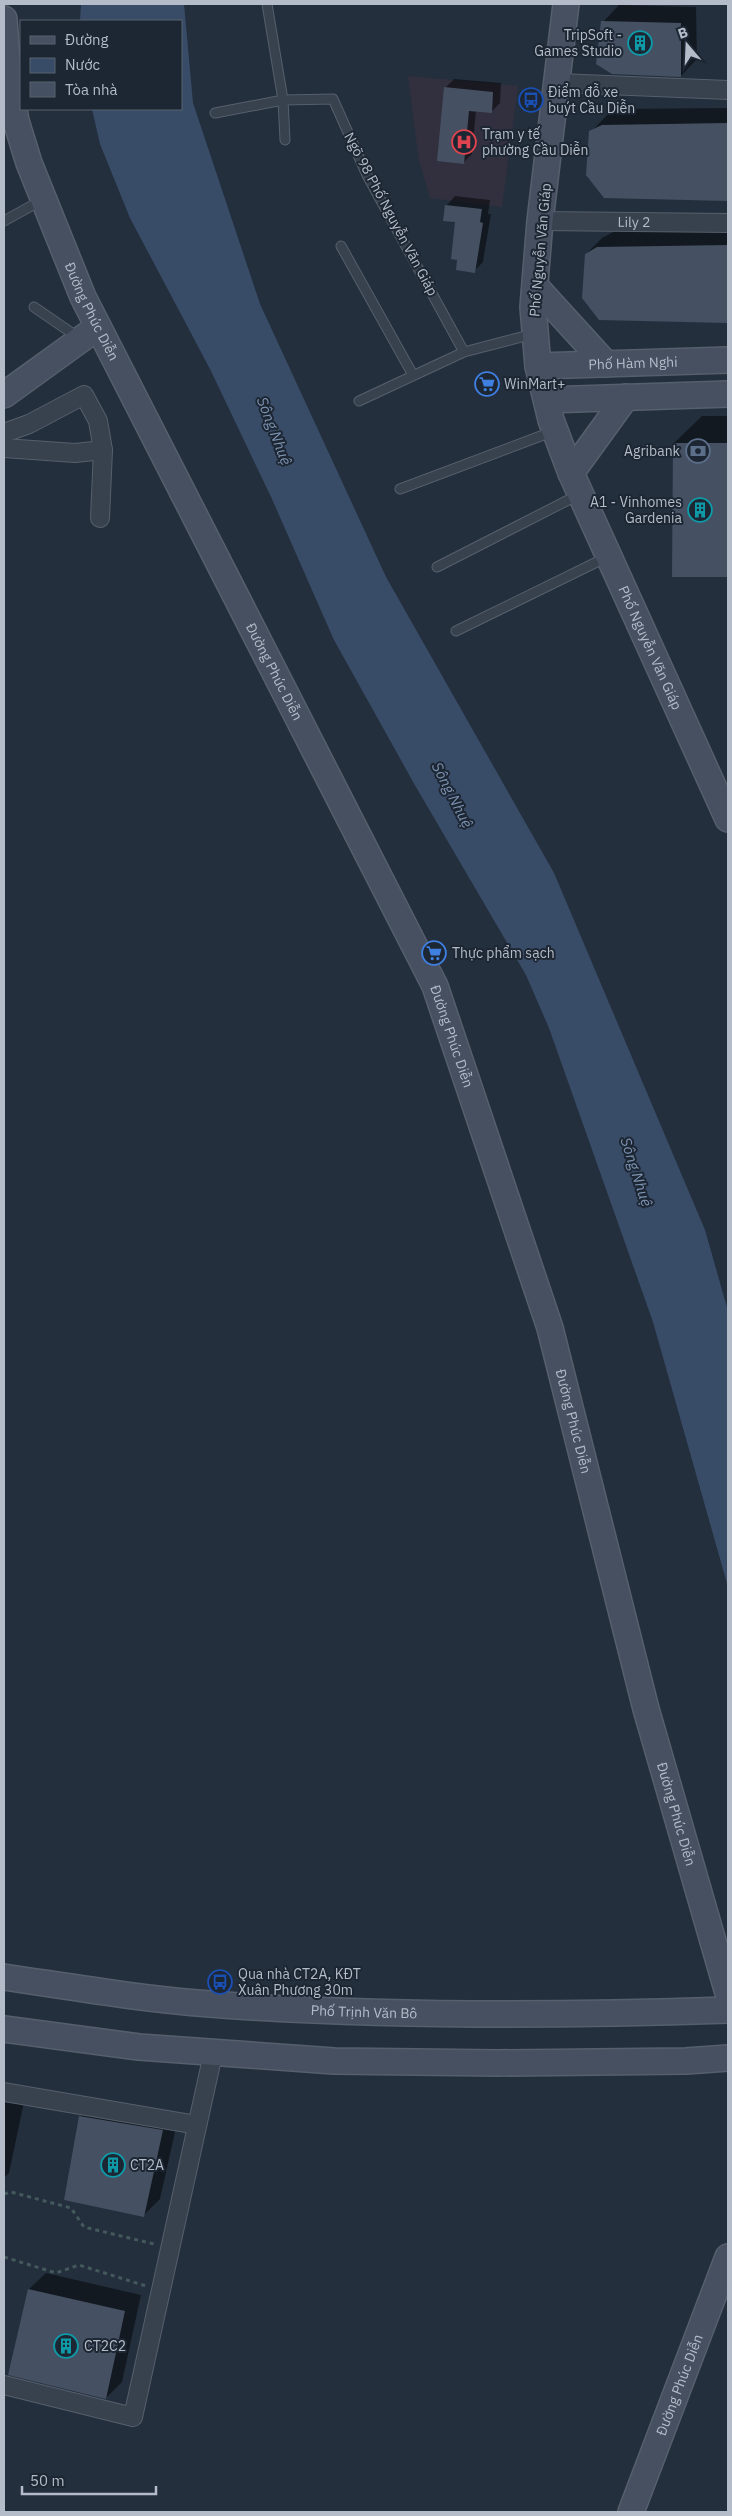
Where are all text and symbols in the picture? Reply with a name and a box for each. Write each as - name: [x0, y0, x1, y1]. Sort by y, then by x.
- legend: [20, 20, 182, 110]
- north arrow: [662, 20, 712, 70]
- text: B: [675, 23, 690, 43]
- place label: TripSoft - Games Studio: [534, 26, 622, 60]
- text: Đường: [65, 30, 109, 49]
- building icon: TripSoft - Games Studio: [627, 30, 653, 56]
- text: Nước: [65, 55, 101, 74]
- text: Tòa nhà: [65, 80, 118, 99]
- place label: Điểm đỗ xe buýt Cầu Diễn: [548, 83, 635, 117]
- bus stop icon: Điểm đỗ xe buýt Cầu Diễn: [518, 87, 544, 113]
- place label: Trạm y tế phường Cầu Diễn: [482, 125, 588, 159]
- street label: Ngõ 98 Phố Nguyễn Văn Giáp: [340, 129, 442, 299]
- hospital icon: Trạm y tế phường Cầu Diễn: [451, 129, 477, 155]
- street label: Phố Nguyễn Văn Giáp: [525, 182, 555, 318]
- street label: Lily 2: [617, 213, 651, 231]
- street label: Đường Phúc Diễn: [61, 259, 123, 364]
- street label: Phố Hàm Nghi: [588, 353, 678, 373]
- supermarket icon: WinMart+: [474, 371, 500, 397]
- place label: WinMart+: [504, 375, 565, 393]
- water label: Sông Nhuệ: [253, 394, 296, 468]
- bank icon: Agribank: [685, 438, 711, 464]
- place label: Agribank: [624, 442, 681, 460]
- place label: A1 - Vinhomes Gardenia: [590, 493, 683, 527]
- building icon: A1 - Vinhomes Gardenia: [687, 497, 713, 523]
- street label: Phố Nguyễn Văn Giáp: [614, 583, 686, 713]
- street label: Đường Phúc Diễn: [242, 620, 307, 723]
- water label: Sông Nhuệ: [428, 759, 477, 831]
- supermarket icon: Thực phẩm sạch: [421, 940, 447, 966]
- place label: Thực phẩm sạch: [452, 944, 555, 962]
- street label: Đường Phúc Diễn: [426, 983, 478, 1090]
- water label: Sông Nhuệ: [616, 1135, 657, 1209]
- street label: Đường Phúc Diễn: [552, 1367, 595, 1475]
- street label: Đường Phúc Diễn: [653, 1760, 700, 1868]
- place label: Qua nhà CT2A, KĐT Xuân Phương 30m: [238, 1965, 361, 1999]
- bus stop icon: Qua nhà CT2A, KĐT Xuân Phương 30m: [207, 1969, 233, 1995]
- street label: Phố Trịnh Văn Bô: [310, 2001, 418, 2022]
- building icon: CT2A: [100, 2152, 126, 2178]
- place label: CT2A: [130, 2156, 164, 2174]
- street label: Đường Phúc Diễn: [652, 2332, 707, 2438]
- building icon: CT2C2: [53, 2333, 79, 2359]
- place label: CT2C2: [84, 2337, 126, 2355]
- scale bar: [22, 2464, 156, 2496]
- text: 50 m: [30, 2471, 65, 2490]

